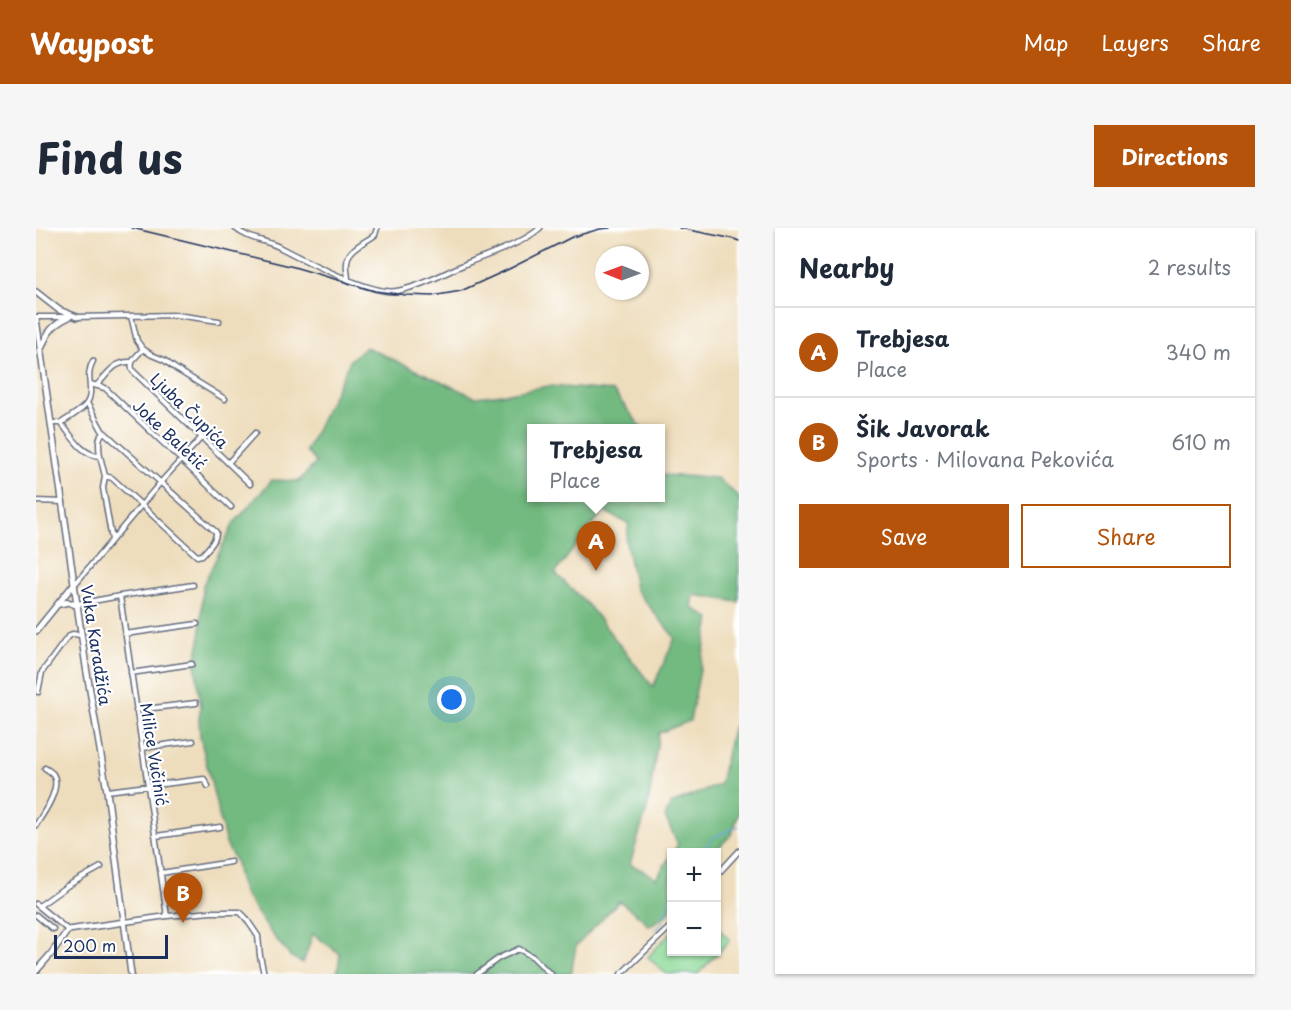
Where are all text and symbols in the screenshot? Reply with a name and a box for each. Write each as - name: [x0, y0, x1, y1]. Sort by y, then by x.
- text: Waypost: [30, 21, 154, 64]
- text: Map: [1024, 26, 1068, 58]
- text: Layers: [1101, 26, 1169, 58]
- text: Share: [1202, 26, 1261, 58]
- text: Find us: [36, 125, 183, 188]
- button: Directions: [1094, 125, 1255, 187]
- north arrow: [595, 246, 649, 300]
- text: Nearby: [799, 248, 894, 287]
- text: 2 results: [1148, 252, 1231, 282]
- text: Trebjesa: [856, 321, 949, 354]
- text: A: [811, 337, 826, 367]
- text: 340 m: [1166, 337, 1231, 367]
- text: Place: [856, 354, 907, 384]
- street label: Ljuba Čupića: [146, 367, 234, 453]
- street label: Joke Baletić: [128, 393, 212, 475]
- text: Šik Javorak: [856, 411, 990, 444]
- popup: [527, 424, 665, 502]
- text: B: [812, 427, 825, 457]
- text: 610 m: [1171, 427, 1231, 457]
- text: Trebjesa: [549, 432, 643, 465]
- text: Sports · Milovana Pekovića: [856, 444, 1114, 474]
- text: Place: [549, 465, 600, 495]
- button: Save: [799, 504, 1009, 568]
- button: Share: [1021, 504, 1231, 568]
- pin: A: [576, 522, 616, 571]
- street label: Vuka Karadžića: [76, 583, 118, 707]
- your location: [437, 685, 466, 714]
- street label: Milice Vučinić: [135, 701, 175, 807]
- map controls: [667, 848, 721, 956]
- button: +: [667, 848, 721, 902]
- pin: B: [164, 874, 202, 923]
- button: −: [667, 902, 721, 956]
- scale bar: [54, 932, 168, 960]
- text: 200 m: [63, 933, 116, 957]

